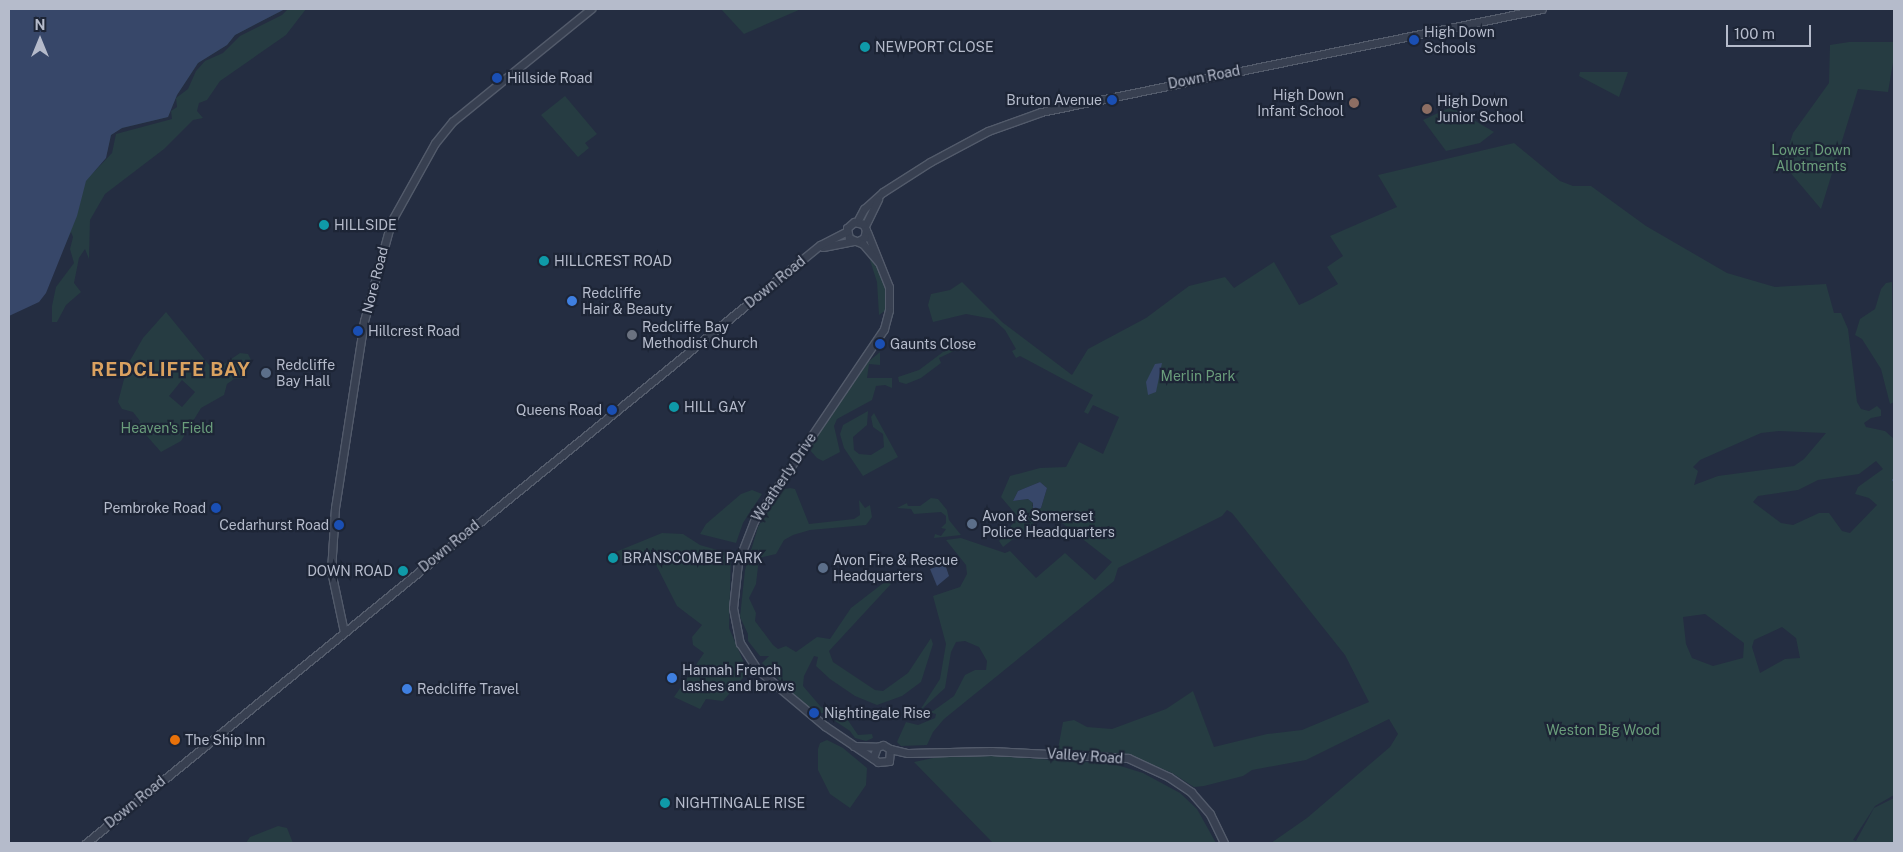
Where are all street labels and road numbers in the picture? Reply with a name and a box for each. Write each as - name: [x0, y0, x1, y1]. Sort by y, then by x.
- street label: Down Road: [1167, 62, 1241, 92]
- street label: Nore Road: [359, 245, 391, 315]
- street label: Down Road: [741, 252, 809, 312]
- street label: Weatherly Drive: [748, 429, 820, 525]
- street label: Down Road: [415, 516, 483, 576]
- street label: Valley Road: [1046, 745, 1124, 767]
- street label: Down Road: [101, 772, 169, 832]

